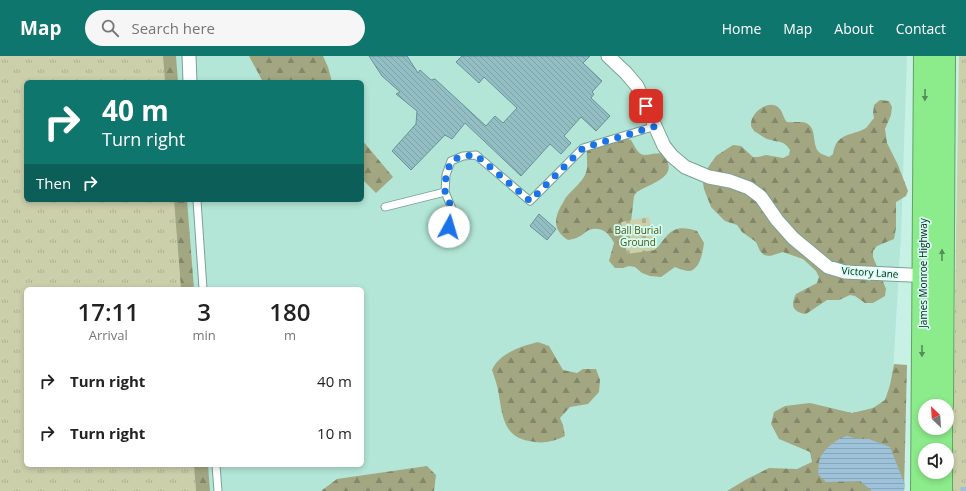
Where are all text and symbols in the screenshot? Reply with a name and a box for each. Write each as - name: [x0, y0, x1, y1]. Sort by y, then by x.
- search box: [85, 10, 365, 46]
- text: Map: [20, 15, 61, 41]
- icon: search: [99, 17, 121, 39]
- text: Search here: [131, 18, 215, 38]
- text: Home: [722, 19, 761, 38]
- text: Map: [783, 19, 812, 38]
- text: About: [834, 19, 874, 38]
- text: Contact: [896, 19, 946, 38]
- pin: [629, 89, 663, 123]
- one-way arrow: [922, 89, 928, 102]
- text: 40 m: [102, 91, 169, 129]
- icon: arrive: [635, 95, 657, 117]
- icon: right: [36, 96, 88, 148]
- text: Turn right: [102, 127, 185, 151]
- icon: right: [79, 172, 101, 194]
- text: Then: [36, 173, 71, 193]
- position arrow: [428, 206, 470, 248]
- street label: James Monroe Highway: [916, 217, 930, 329]
- park label: Ball Burial Ground: [615, 223, 661, 249]
- one-way arrow: [939, 249, 946, 261]
- street label: Victory Lane: [841, 263, 899, 281]
- text: 17:11: [78, 295, 139, 328]
- text: 3: [197, 295, 211, 328]
- text: 180: [269, 295, 310, 328]
- text: Arrival: [89, 326, 128, 344]
- text: min: [193, 326, 216, 344]
- text: m: [284, 326, 296, 344]
- one-way arrow: [919, 345, 925, 358]
- icon: right: [36, 370, 58, 392]
- text: Turn right: [70, 371, 145, 391]
- text: 40 m: [317, 371, 352, 391]
- north arrow: [918, 399, 954, 435]
- map controls: [918, 399, 954, 479]
- icon: right: [36, 422, 58, 444]
- text: Turn right: [70, 423, 145, 443]
- text: 10 m: [317, 423, 352, 443]
- button: sound: [918, 443, 954, 479]

